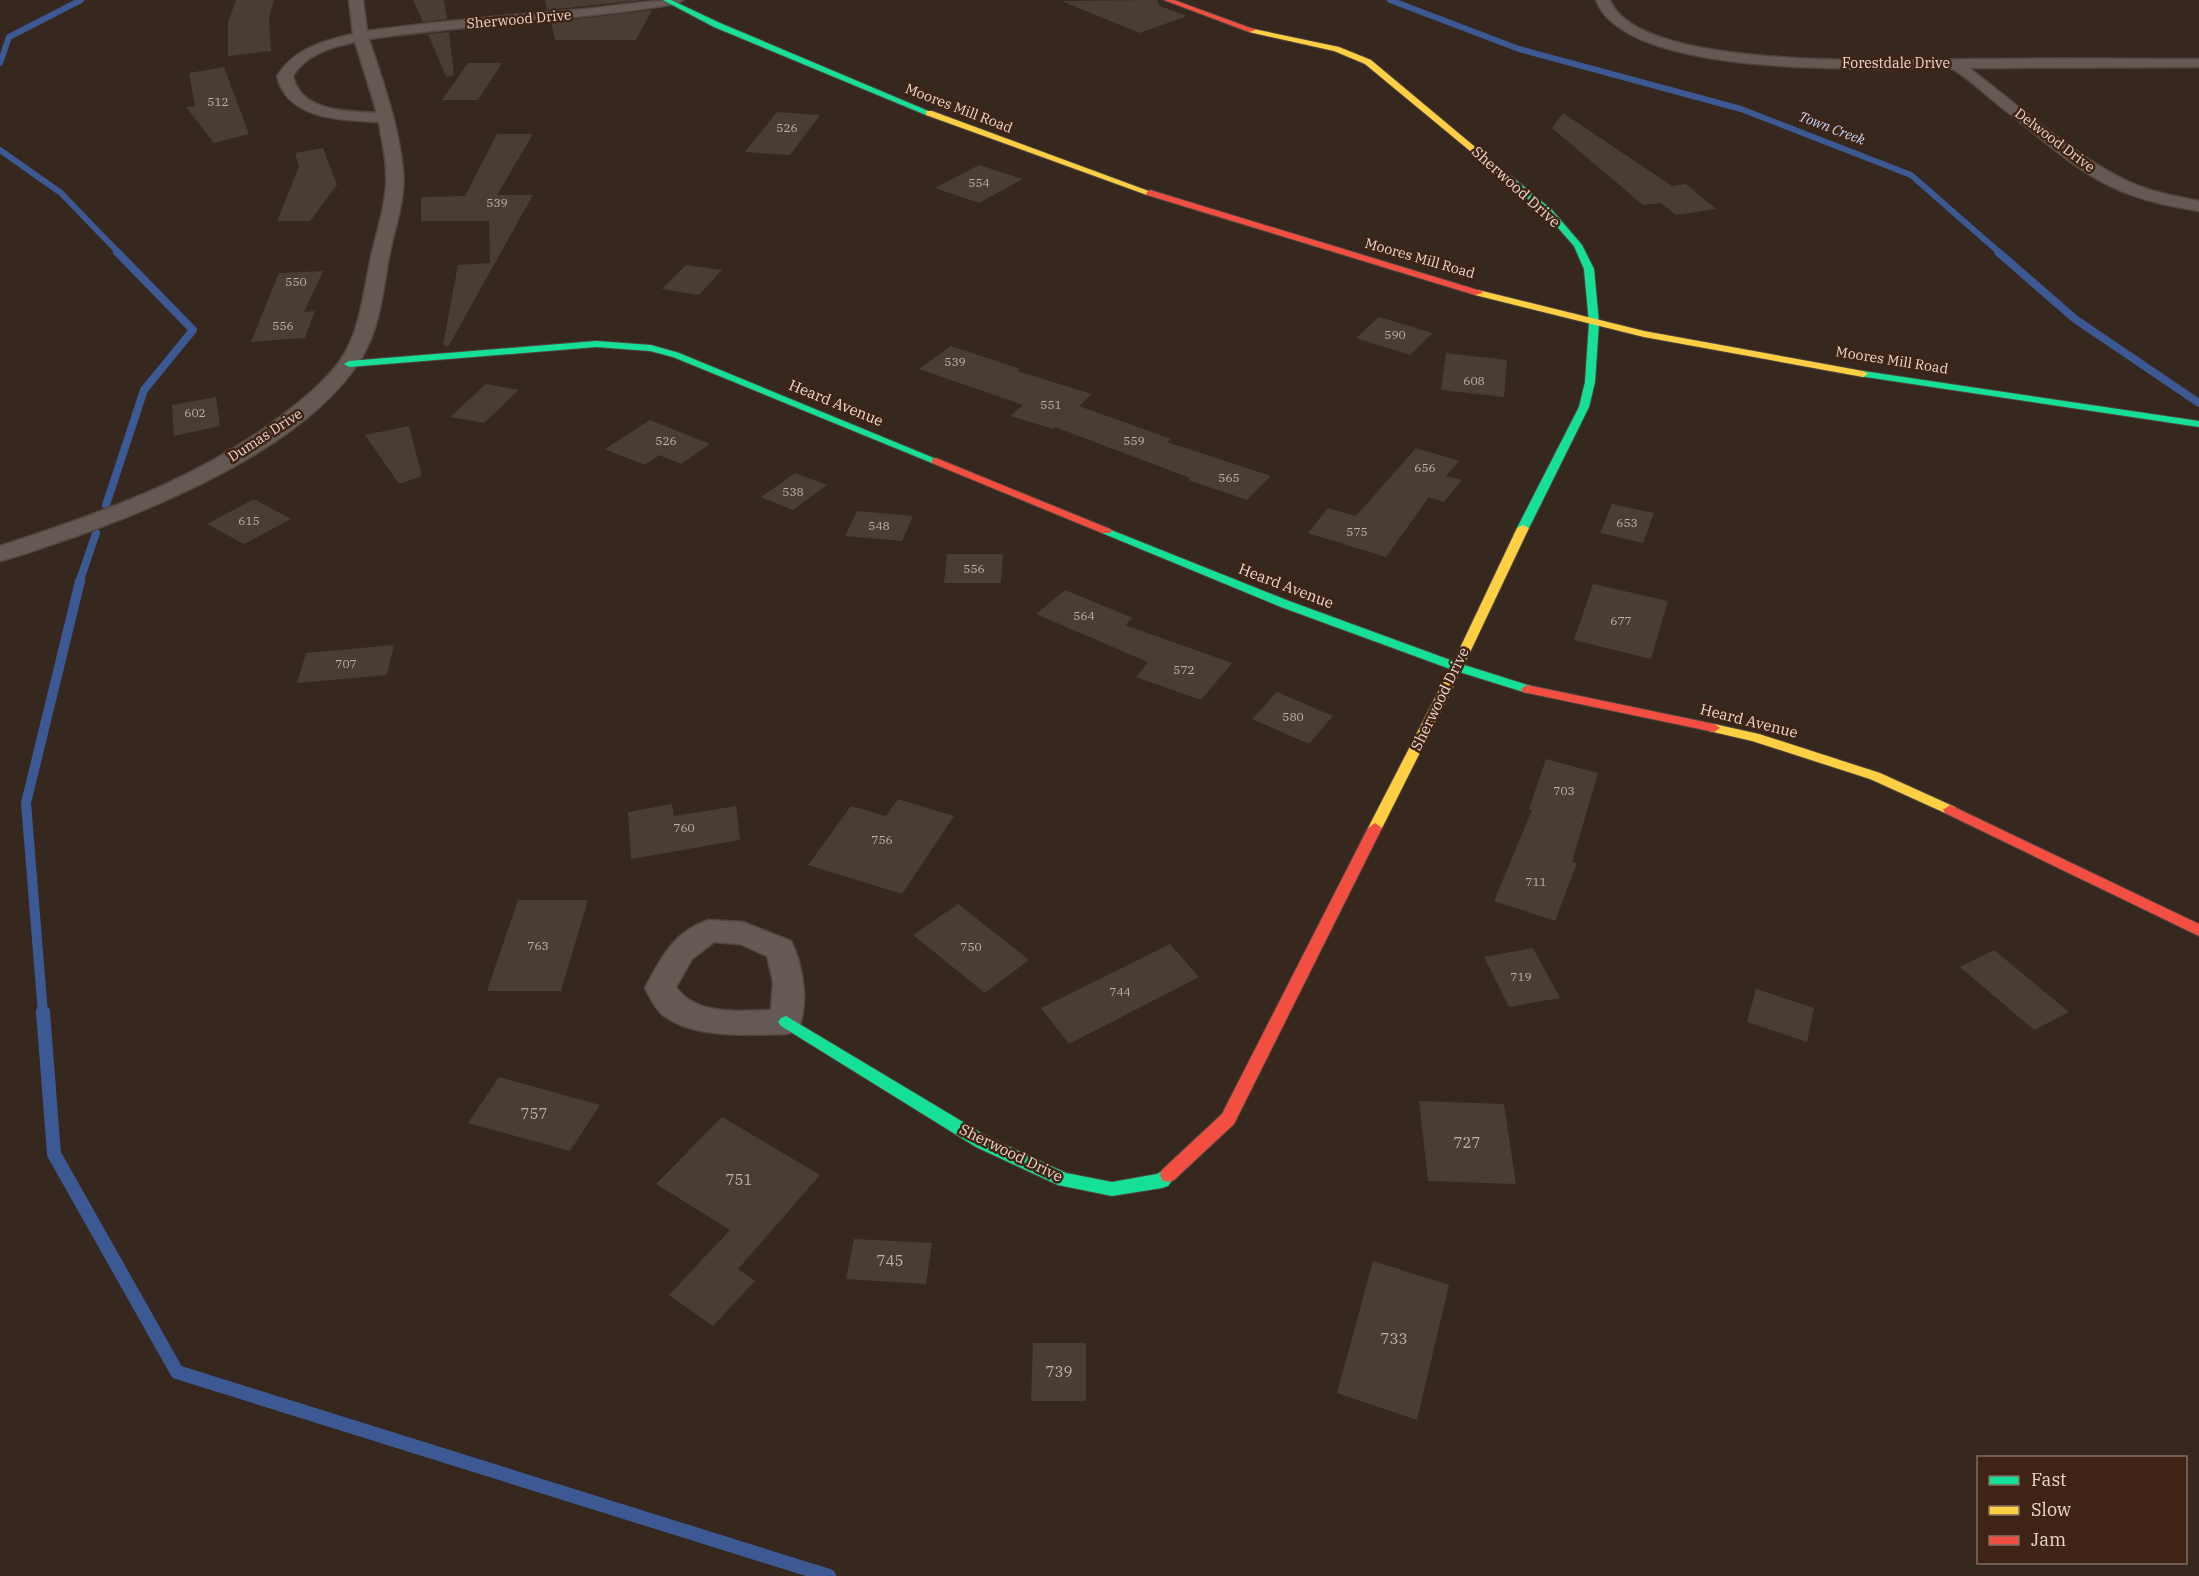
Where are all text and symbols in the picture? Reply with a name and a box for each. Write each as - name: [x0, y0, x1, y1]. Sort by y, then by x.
- street label: Sherwood Drive: [466, 5, 572, 33]
- street label: Forestdale Drive: [1842, 54, 1950, 72]
- street label: Moores Mill Road: [903, 79, 1016, 137]
- house number: 512: [207, 94, 229, 109]
- street label: Delwood Drive: [2011, 104, 2099, 176]
- water label: Town Creek: [1796, 107, 1868, 149]
- house number: 526: [776, 120, 798, 135]
- street label: Sherwood Drive: [1468, 142, 1565, 231]
- house number: 554: [968, 175, 990, 190]
- house number: 539: [486, 195, 508, 210]
- street label: Moores Mill Road: [1363, 234, 1478, 282]
- house number: 550: [285, 274, 307, 289]
- house number: 556: [272, 318, 294, 333]
- house number: 590: [1384, 327, 1406, 342]
- street label: Moores Mill Road: [1834, 342, 1950, 378]
- house number: 539: [944, 354, 966, 369]
- house number: 608: [1463, 373, 1485, 388]
- street label: Heard Avenue: [786, 375, 886, 430]
- house number: 551: [1040, 397, 1062, 412]
- street label: Dumas Drive: [224, 404, 306, 466]
- house number: 602: [184, 405, 206, 420]
- house number: 526: [655, 433, 677, 448]
- house number: 559: [1123, 433, 1145, 448]
- house number: 656: [1414, 460, 1436, 475]
- house number: 565: [1218, 470, 1240, 485]
- house number: 538: [782, 484, 804, 499]
- house number: 615: [238, 513, 260, 528]
- house number: 653: [1616, 515, 1638, 530]
- house number: 548: [868, 518, 890, 533]
- house number: 575: [1346, 524, 1368, 539]
- street label: Heard Avenue: [1236, 559, 1336, 612]
- house number: 556: [963, 561, 985, 576]
- house number: 564: [1073, 608, 1095, 623]
- house number: 677: [1610, 613, 1632, 628]
- street label: Sherwood Drive: [1406, 644, 1473, 754]
- house number: 707: [335, 656, 357, 671]
- house number: 572: [1173, 662, 1195, 677]
- street label: Heard Avenue: [1698, 699, 1800, 742]
- house number: 580: [1282, 709, 1304, 724]
- house number: 703: [1553, 783, 1575, 798]
- house number: 760: [673, 820, 695, 835]
- house number: 756: [871, 832, 893, 847]
- house number: 711: [1525, 874, 1547, 889]
- house number: 763: [527, 938, 549, 953]
- house number: 750: [960, 939, 982, 954]
- house number: 719: [1510, 969, 1532, 984]
- house number: 744: [1109, 984, 1131, 999]
- house number: 757: [520, 1104, 548, 1123]
- street label: Sherwood Drive: [956, 1119, 1066, 1186]
- house number: 727: [1453, 1133, 1481, 1152]
- house number: 751: [725, 1170, 753, 1189]
- house number: 745: [876, 1251, 904, 1270]
- house number: 733: [1380, 1329, 1408, 1348]
- house number: 739: [1045, 1362, 1073, 1381]
- legend: [1977, 1456, 2187, 1564]
- text: Fast: [2031, 1468, 2066, 1491]
- text: Slow: [2031, 1498, 2071, 1521]
- text: Jam: [2031, 1528, 2066, 1551]

